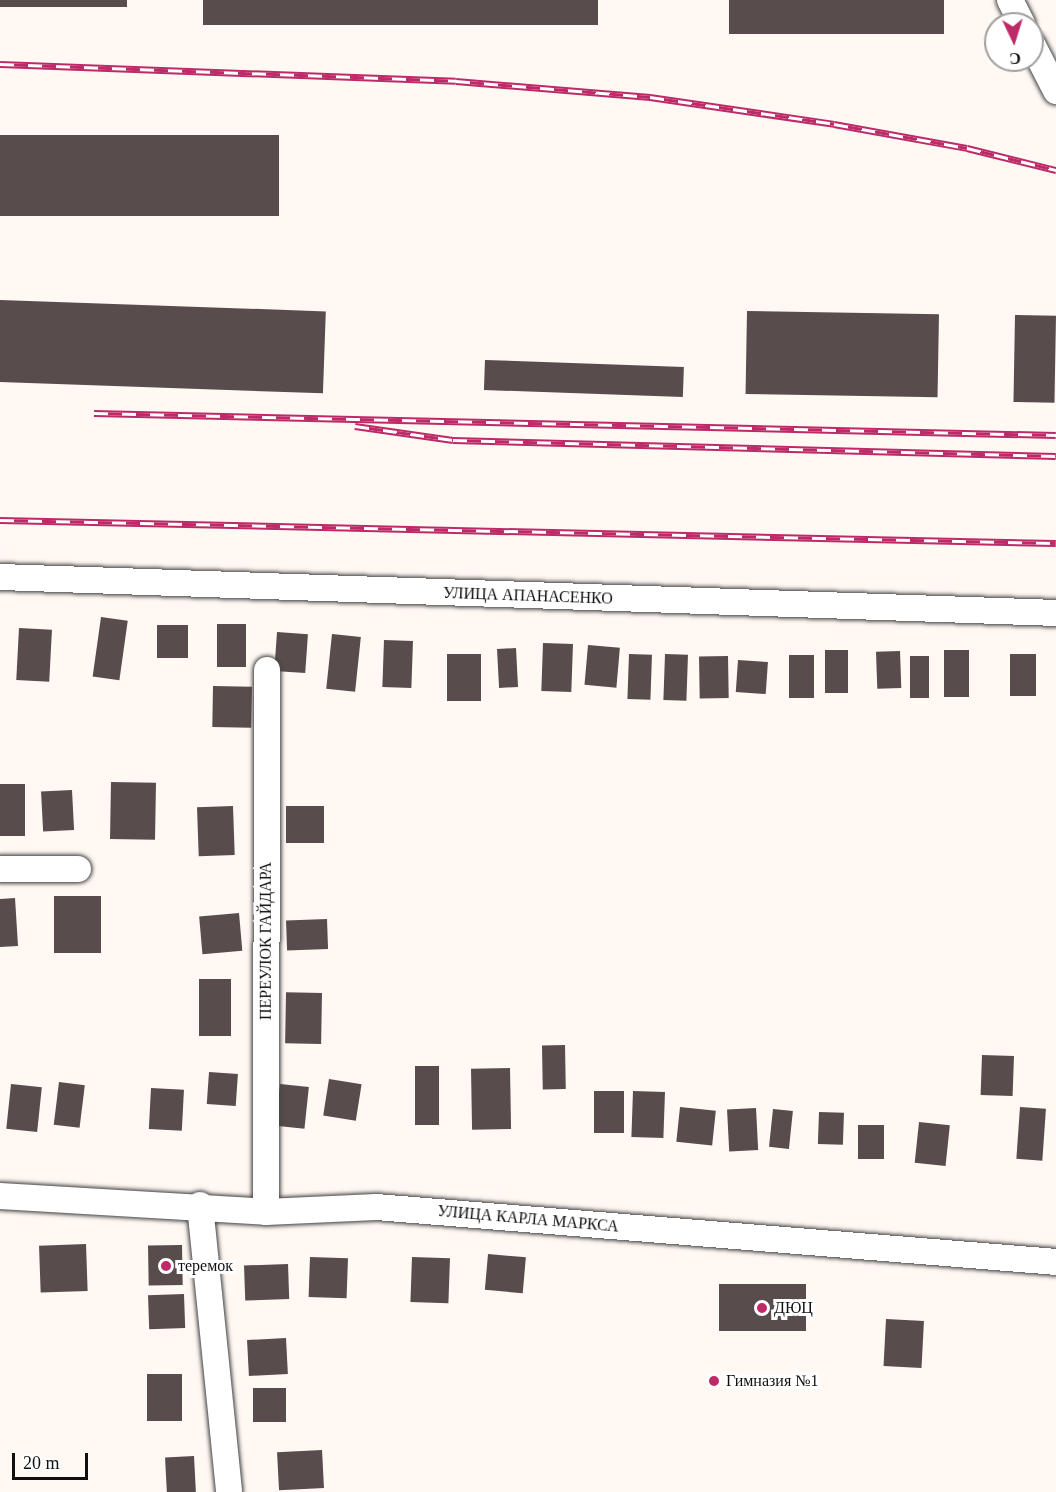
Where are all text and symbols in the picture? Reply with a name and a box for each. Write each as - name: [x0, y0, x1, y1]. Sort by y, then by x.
- north arrow: [984, 12, 1044, 72]
- text: С: [1009, 50, 1022, 67]
- street label: УЛИЦА АПАНАСЕНКО: [443, 583, 613, 609]
- street label: ПЕРЕУЛОК ГАЙДАРА: [256, 862, 276, 1020]
- street label: УЛИЦА КАРЛА МАРКСА: [437, 1202, 619, 1236]
- place label: теремок: [178, 1256, 233, 1276]
- marker: теремок: [159, 1259, 173, 1273]
- place label: ДЮЦ: [774, 1298, 813, 1318]
- marker: ДЮЦ: [755, 1301, 769, 1315]
- place label: Гимназия №1: [726, 1371, 818, 1391]
- marker: Гимназия №1: [707, 1374, 721, 1388]
- scale bar: [15, 1441, 92, 1479]
- text: 20 m: [23, 1453, 60, 1473]

